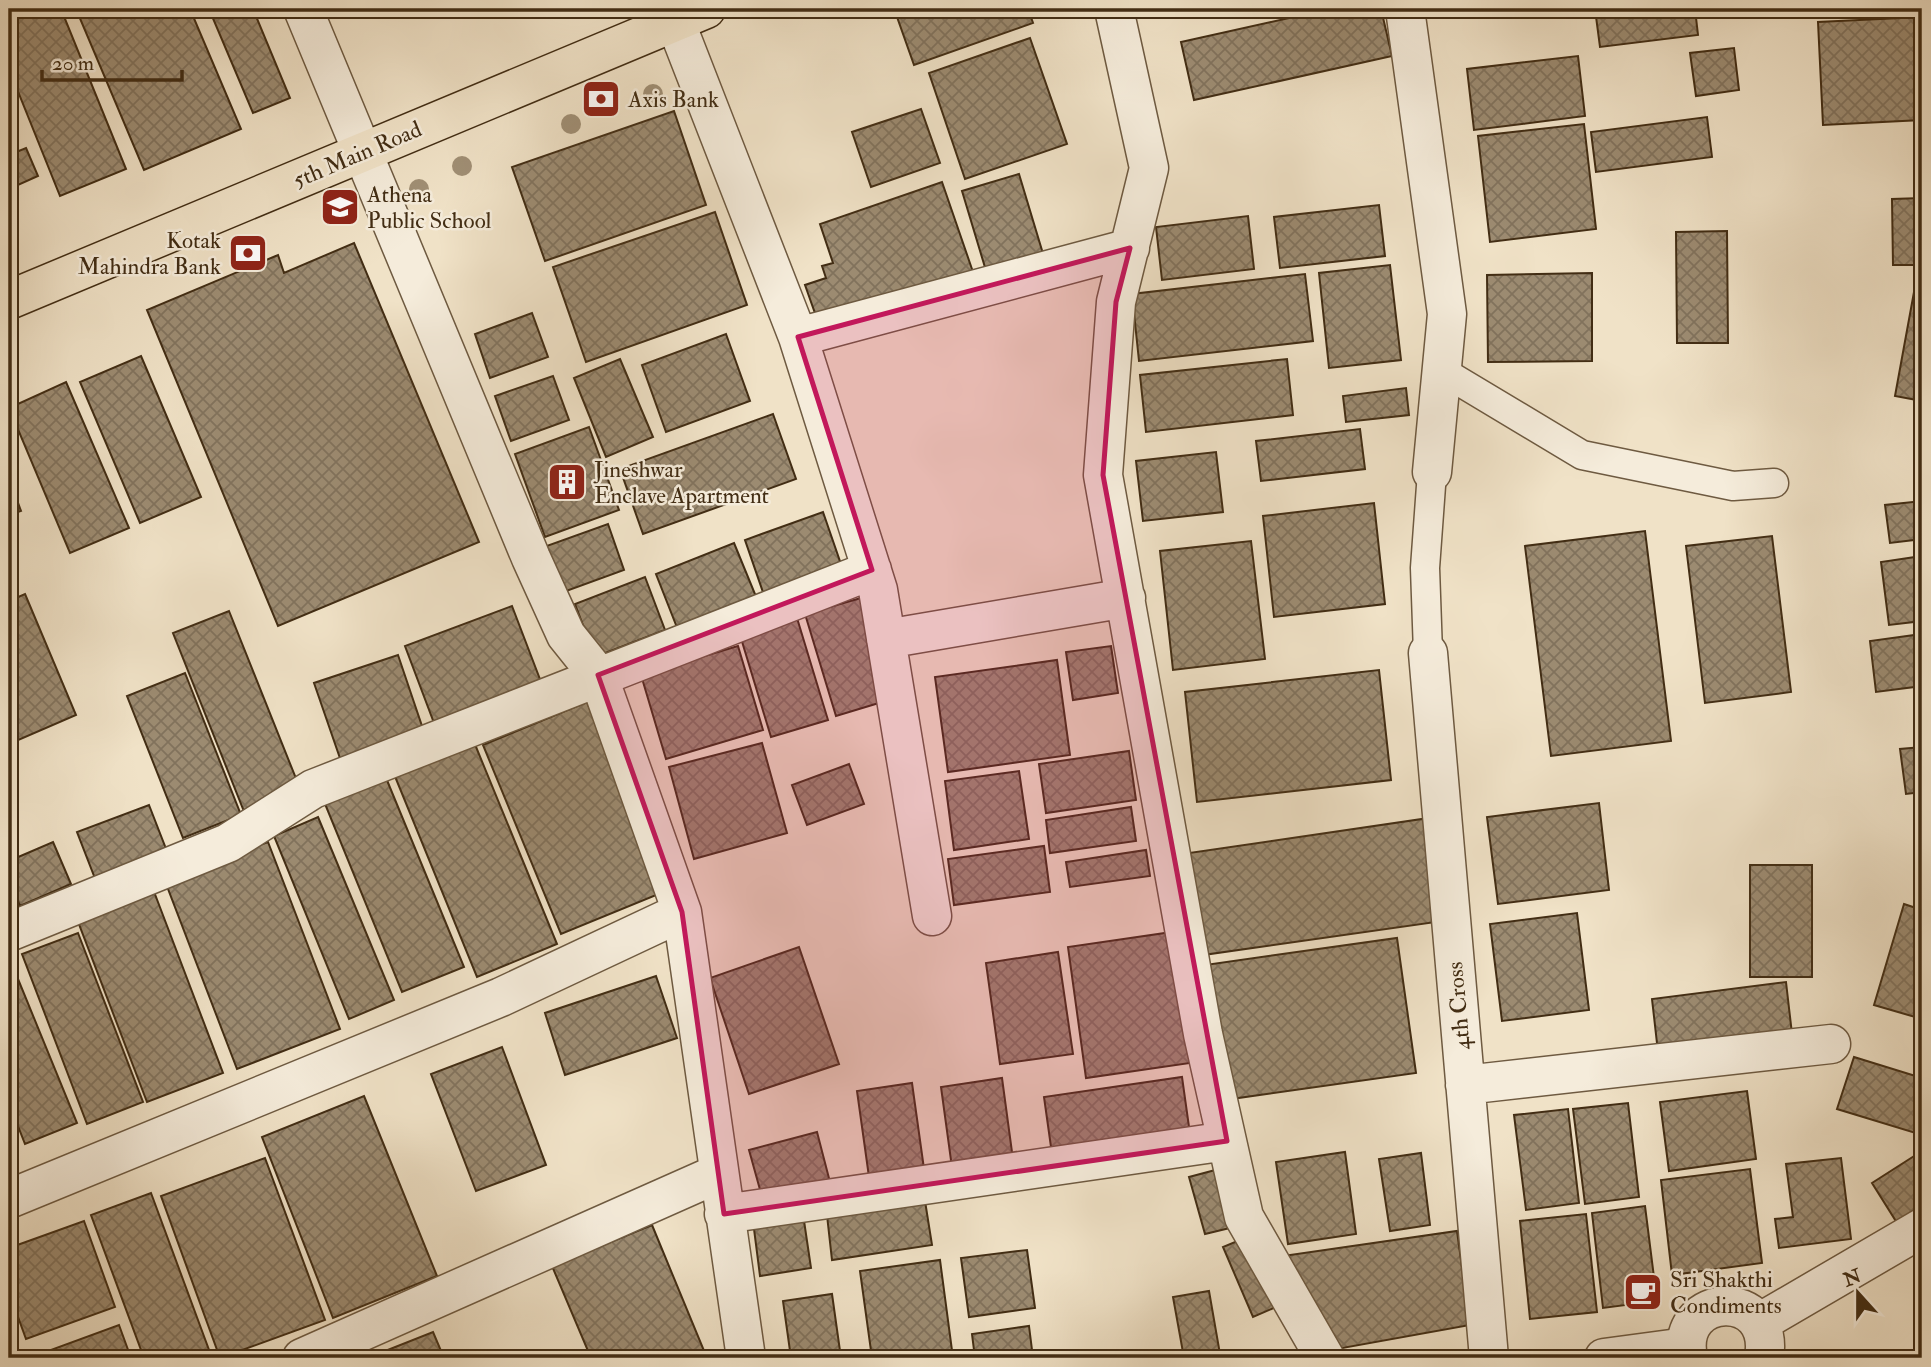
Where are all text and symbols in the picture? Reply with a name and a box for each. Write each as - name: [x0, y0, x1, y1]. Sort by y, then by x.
- scale bar: [42, 38, 182, 82]
- text: 20 m: [52, 50, 94, 77]
- bank icon: Axis Bank: [580, 78, 622, 120]
- place label: Axis Bank: [627, 85, 719, 114]
- street label: 5th Main Road: [289, 114, 426, 195]
- place label: Athena Public School: [366, 180, 492, 235]
- school or university icon: Athena Public School: [319, 186, 361, 228]
- place label: Kotak Mahindra Bank: [78, 226, 221, 281]
- bank icon: Kotak Mahindra Bank: [227, 232, 269, 274]
- place label: Jineshwar Enclave Apartment: [593, 455, 769, 511]
- building icon: Jineshwar Enclave Apartment: [546, 461, 588, 503]
- street label: 4th Cross: [1440, 960, 1477, 1051]
- north arrow: [1822, 1258, 1892, 1328]
- text: N: [1839, 1263, 1865, 1293]
- place label: Sri Shakthi Condiments: [1670, 1265, 1782, 1320]
- cafe icon: Sri Shakthi Condiments: [1622, 1271, 1664, 1313]

